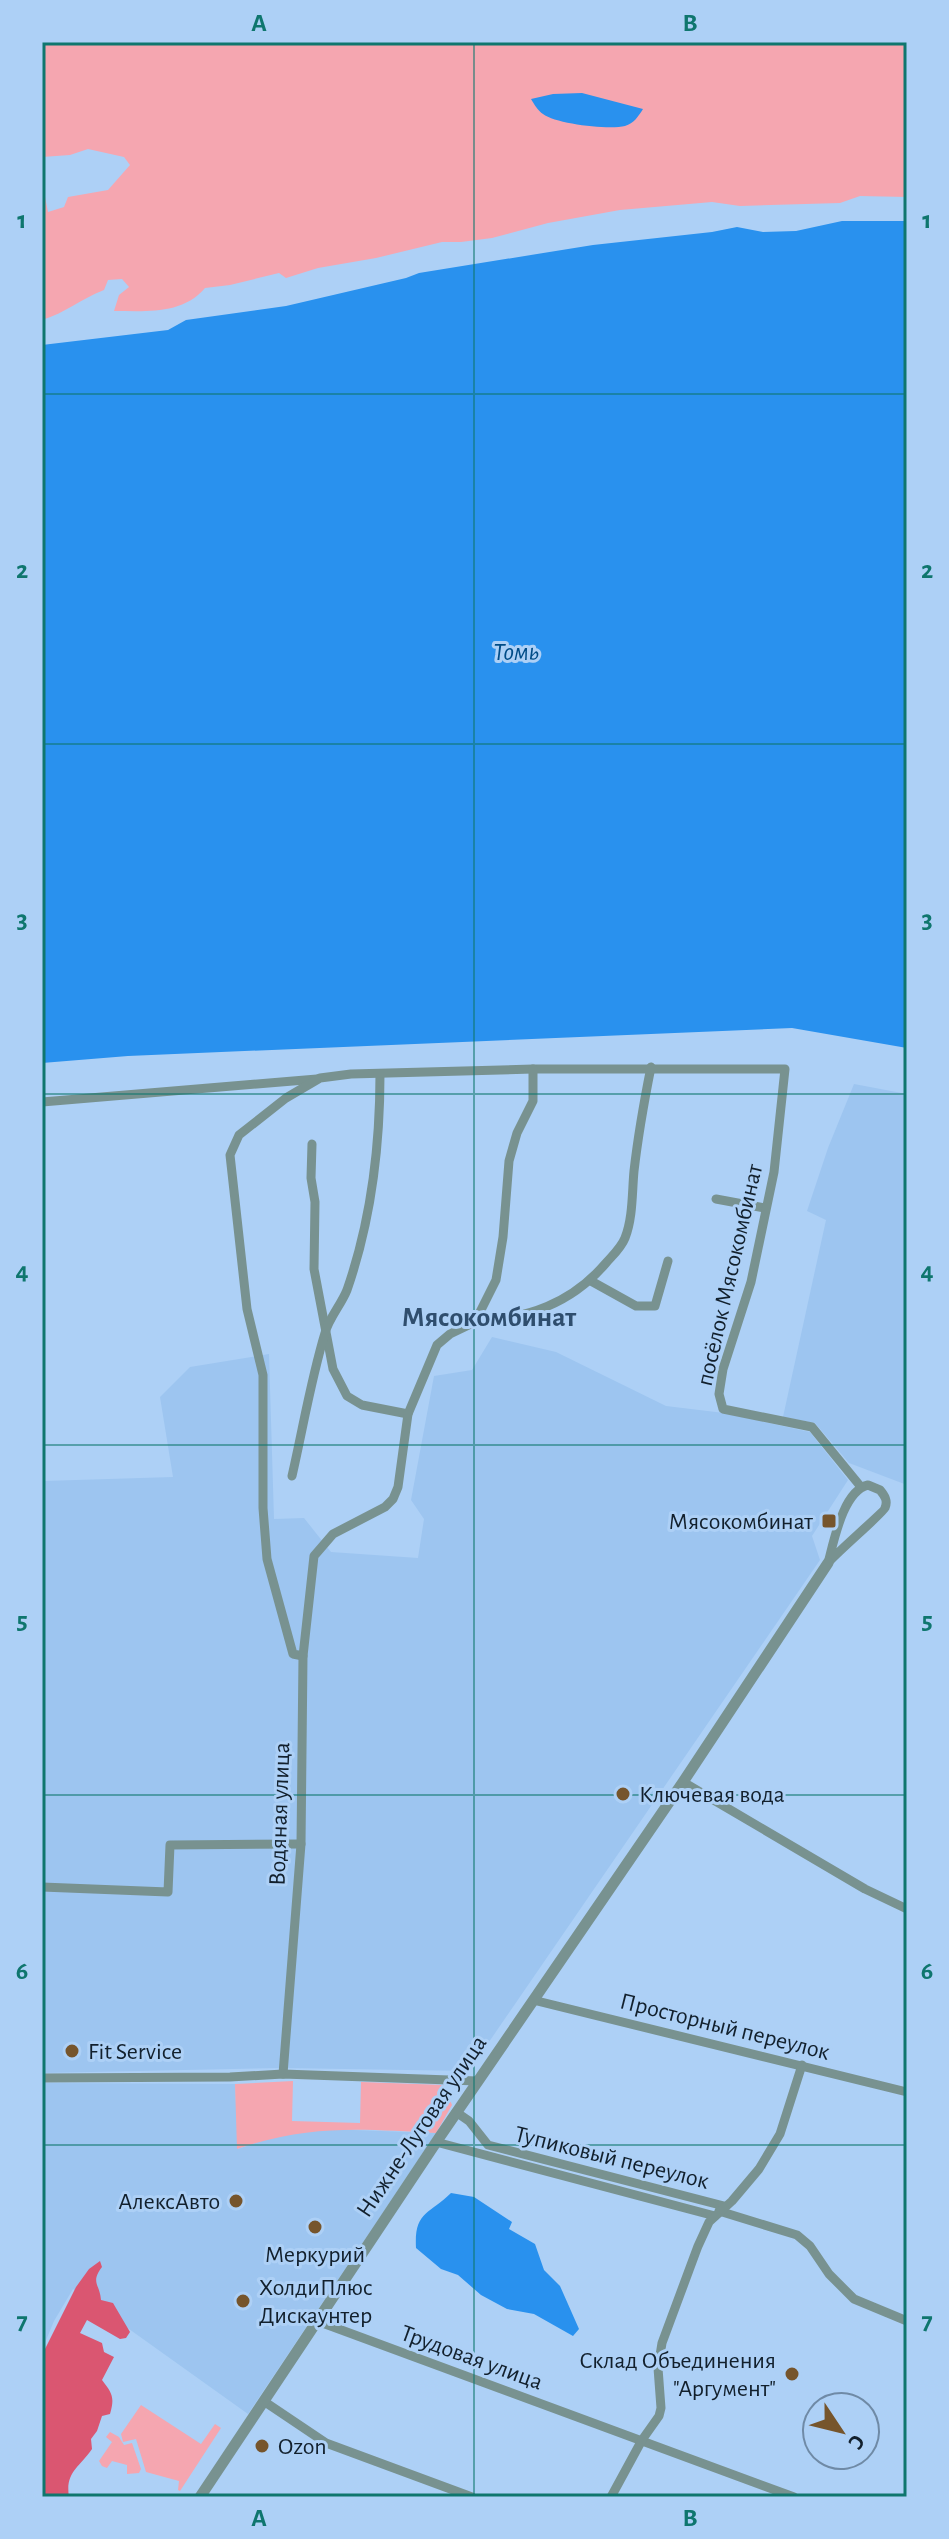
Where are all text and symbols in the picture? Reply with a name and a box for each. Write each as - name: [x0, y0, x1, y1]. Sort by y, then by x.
- text: A: [251, 10, 267, 36]
- text: B: [682, 10, 698, 36]
- text: 1: [17, 207, 27, 233]
- text: 1: [922, 207, 932, 233]
- text: 2: [16, 557, 28, 583]
- text: 2: [921, 557, 933, 583]
- water label: Томь: [493, 639, 539, 665]
- text: 3: [16, 907, 28, 933]
- text: 3: [921, 907, 933, 933]
- street label: посёлок Мясокомбинат: [693, 1162, 767, 1388]
- text: 4: [15, 1258, 29, 1284]
- text: 4: [920, 1258, 934, 1284]
- district label: Мясокомбинат: [402, 1304, 577, 1332]
- place label: Мясокомбинат: [668, 1510, 813, 1534]
- marker: Мясокомбинат: [820, 1512, 838, 1530]
- text: 5: [16, 1608, 28, 1634]
- text: 5: [921, 1608, 933, 1634]
- street label: Водяная улица: [266, 1742, 294, 1886]
- place label: Ключевая вода: [639, 1783, 785, 1807]
- marker: Ключевая вода: [614, 1785, 632, 1803]
- text: 6: [16, 1958, 28, 1984]
- text: 6: [921, 1958, 933, 1984]
- street label: Просторный переулок: [617, 1989, 832, 2065]
- street label: Нижне-Луговая улица: [352, 2031, 491, 2222]
- place label: Fit Service: [88, 2040, 182, 2064]
- marker: Fit Service: [63, 2042, 81, 2060]
- street label: Тупиковый переулок: [512, 2122, 711, 2194]
- place label: АлексАвто: [118, 2190, 220, 2214]
- marker: АлексАвто: [227, 2192, 245, 2210]
- marker: Меркурий: [306, 2218, 324, 2236]
- place label: Меркурий: [265, 2243, 365, 2267]
- place label: ХолдиПлюс Дискаунтер: [259, 2276, 373, 2328]
- marker: ХолдиПлюс Дискаунтер: [234, 2292, 252, 2310]
- text: 7: [16, 2308, 28, 2334]
- text: 7: [921, 2308, 933, 2334]
- street label: Трудовая улица: [398, 2321, 546, 2395]
- place label: Склад Объединения "Аргумент": [579, 2349, 776, 2401]
- marker: Склад Объединения "Аргумент": [783, 2365, 801, 2383]
- north arrow: [801, 2391, 881, 2471]
- text: С: [844, 2431, 869, 2453]
- place label: Ozon: [278, 2435, 327, 2459]
- marker: Ozon: [253, 2437, 271, 2455]
- text: A: [251, 2505, 267, 2531]
- text: B: [682, 2505, 698, 2531]

